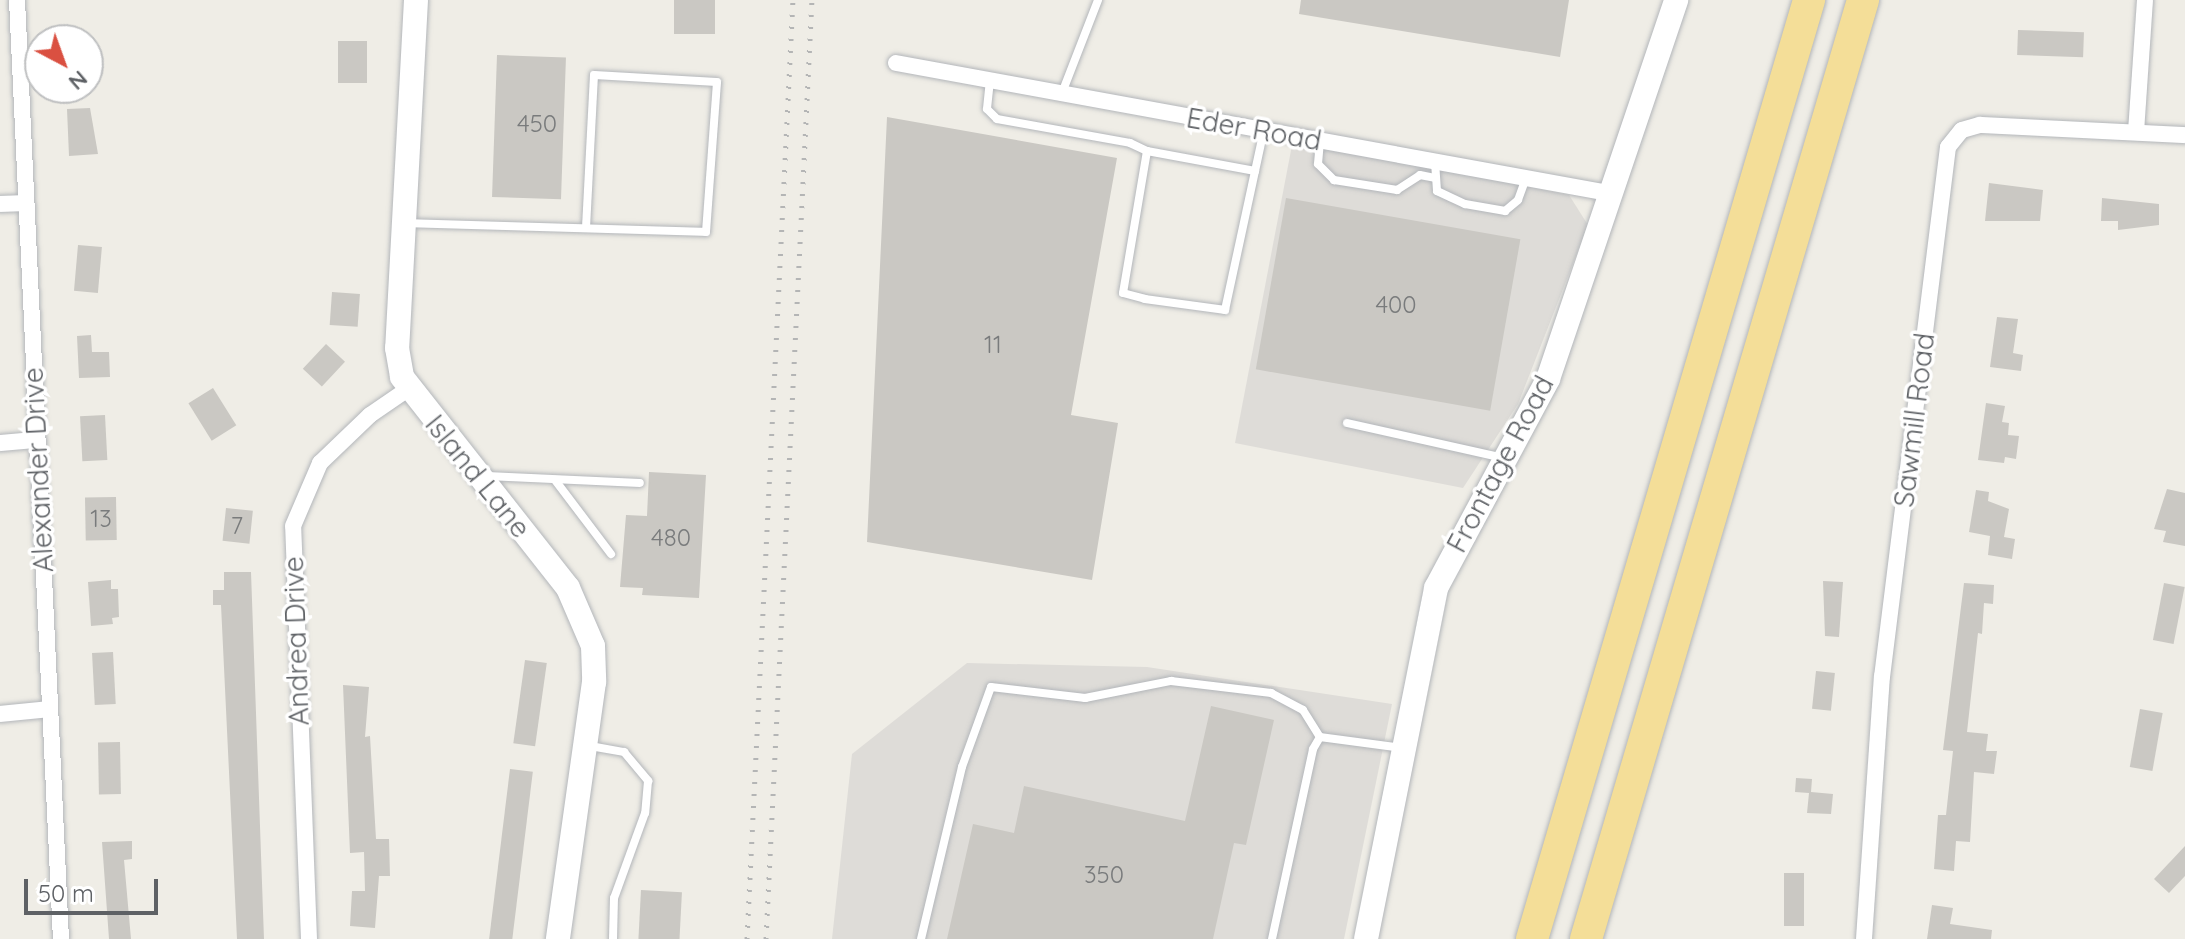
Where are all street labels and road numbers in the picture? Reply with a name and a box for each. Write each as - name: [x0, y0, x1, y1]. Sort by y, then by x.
- street label: Eder Road: [1184, 101, 1324, 157]
- street label: Sawmill Road: [1887, 331, 1941, 509]
- street label: Alexander Drive: [16, 367, 60, 573]
- street label: Frontage Road: [1439, 370, 1561, 558]
- street label: Island Lane: [418, 408, 538, 544]
- street label: Andrea Drive: [276, 556, 316, 726]

